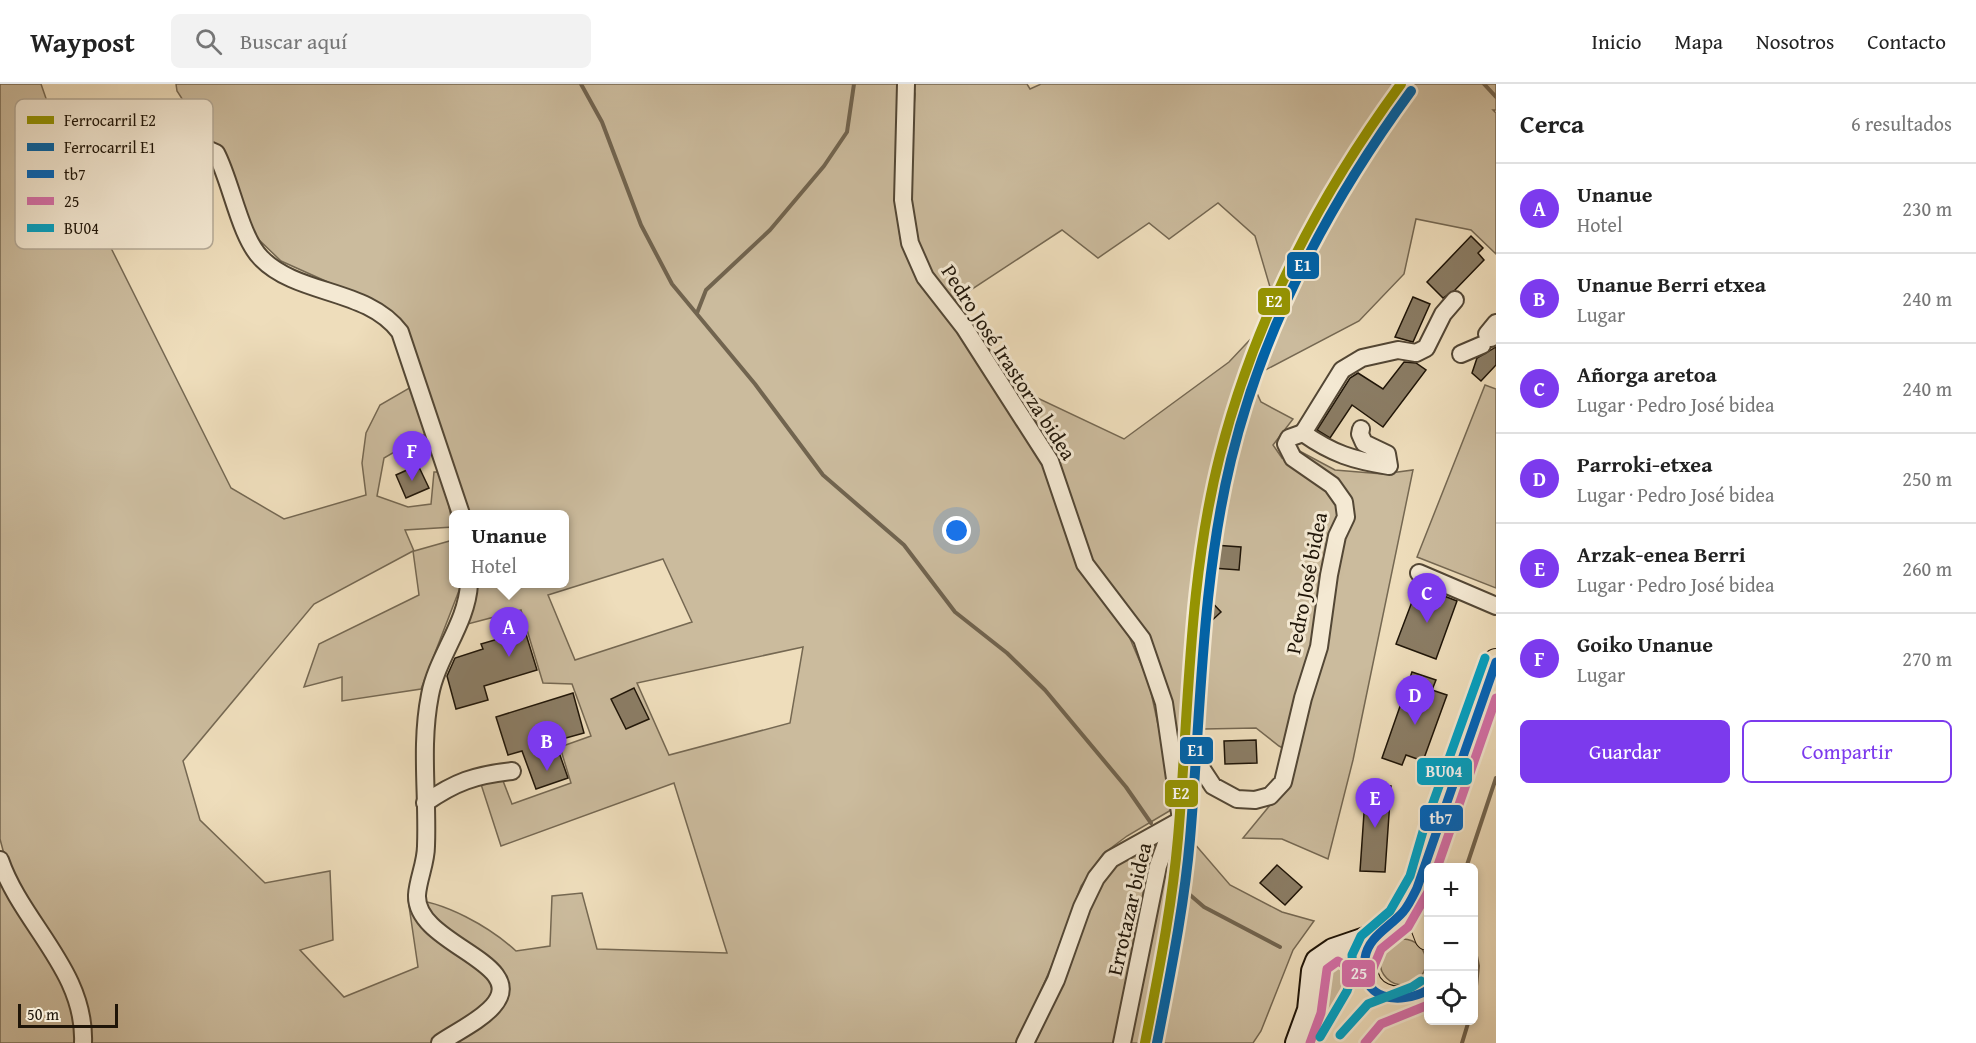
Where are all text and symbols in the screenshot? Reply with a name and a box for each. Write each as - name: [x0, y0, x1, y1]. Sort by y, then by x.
- search box: [171, 14, 591, 68]
- text: Waypost: [30, 21, 135, 62]
- icon: search: [192, 25, 225, 58]
- text: Buscar aquí: [240, 25, 347, 57]
- text: Inicio: [1592, 26, 1642, 57]
- text: Mapa: [1675, 26, 1723, 57]
- text: Nosotros: [1756, 26, 1834, 57]
- text: Contacto: [1867, 26, 1946, 57]
- legend: [15, 99, 213, 249]
- text: Cerca: [1520, 104, 1584, 143]
- text: Ferrocarril E2: [64, 108, 156, 132]
- text: 6 resultados: [1851, 109, 1952, 138]
- text: Ferrocarril E1: [64, 135, 156, 159]
- text: tb7: [64, 162, 86, 186]
- text: Unanue: [1577, 178, 1653, 210]
- text: 25: [64, 189, 79, 213]
- text: A: [1533, 194, 1546, 223]
- text: 230 m: [1902, 194, 1952, 223]
- text: Hotel: [1577, 210, 1623, 239]
- text: BU04: [64, 216, 99, 240]
- line badge: E1: [1286, 251, 1320, 280]
- text: E1: [1295, 253, 1311, 277]
- street label: Pedro José Irastorza bidea: [934, 258, 1084, 466]
- text: Unanue Berri etxea: [1577, 268, 1766, 300]
- text: B: [1533, 284, 1546, 313]
- text: 240 m: [1902, 284, 1952, 313]
- line badge: E2: [1257, 287, 1291, 316]
- text: E2: [1266, 289, 1282, 313]
- text: Lugar: [1577, 300, 1625, 329]
- text: Añorga aretoa: [1577, 358, 1717, 390]
- text: C: [1534, 374, 1545, 403]
- text: 240 m: [1902, 374, 1952, 403]
- text: Lugar · Pedro José bidea: [1577, 390, 1774, 419]
- pin: F: [392, 432, 432, 481]
- text: Parroki-etxea: [1577, 448, 1712, 480]
- text: D: [1533, 464, 1546, 493]
- text: 250 m: [1902, 464, 1952, 493]
- text: Lugar · Pedro José bidea: [1577, 480, 1774, 509]
- street label: Pedro José bidea: [1277, 509, 1335, 657]
- popup: [449, 510, 569, 588]
- your location: [942, 516, 971, 545]
- text: Unanue: [471, 519, 547, 551]
- text: Arzak-enea Berri: [1577, 538, 1746, 570]
- text: Hotel: [471, 551, 517, 580]
- text: E: [1534, 554, 1545, 583]
- text: 260 m: [1902, 554, 1952, 583]
- text: Lugar · Pedro José bidea: [1577, 570, 1774, 599]
- pin: C: [1408, 574, 1446, 623]
- pin: A: [490, 608, 528, 657]
- text: Goiko Unanue: [1577, 628, 1713, 660]
- text: F: [1534, 644, 1545, 673]
- text: 270 m: [1902, 644, 1952, 673]
- text: Lugar: [1577, 660, 1625, 689]
- pin: D: [1396, 676, 1434, 725]
- button: Guardar: [1520, 720, 1730, 783]
- button: Compartir: [1742, 720, 1952, 783]
- pin: B: [528, 722, 566, 771]
- line badge: E1: [1179, 736, 1214, 765]
- text: E1: [1188, 738, 1204, 762]
- line badge: BU04: [1416, 757, 1473, 786]
- text: BU04: [1425, 759, 1463, 783]
- pin: E: [1356, 778, 1394, 828]
- line badge: E2: [1164, 779, 1199, 808]
- text: E2: [1173, 781, 1189, 805]
- line badge: tb7: [1419, 804, 1464, 832]
- text: tb7: [1429, 806, 1453, 830]
- street label: Errotazar bidea: [1099, 839, 1159, 979]
- map controls: [1424, 863, 1478, 1025]
- button: +: [1424, 863, 1478, 917]
- button: −: [1424, 917, 1478, 971]
- line badge: 25: [1341, 959, 1376, 988]
- text: 25: [1351, 961, 1367, 985]
- button: locate: [1424, 971, 1478, 1025]
- scale bar: [18, 1001, 118, 1028]
- text: 50 m: [27, 1002, 59, 1026]

